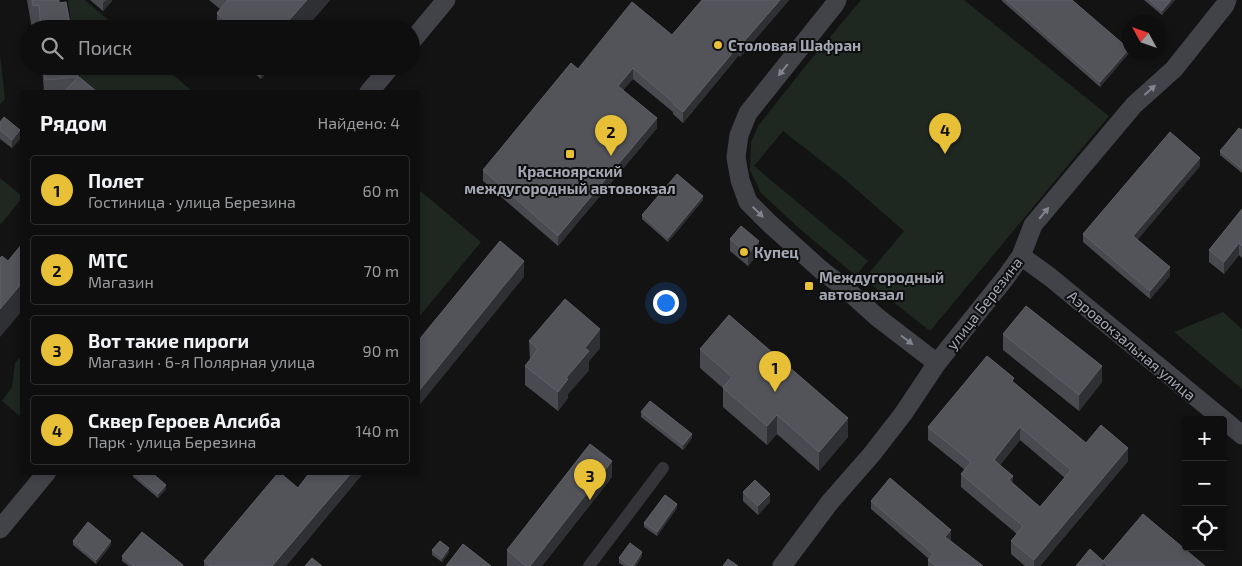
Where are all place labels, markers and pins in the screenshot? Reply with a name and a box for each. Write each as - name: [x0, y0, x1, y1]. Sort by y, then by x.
- place label: Столовая Шафран: [728, 36, 861, 54]
- marker: Столовая Шафран: [712, 39, 724, 51]
- pin: 4: [929, 113, 961, 154]
- pin: 2: [595, 115, 627, 156]
- marker: Красноярский междугородный автовокзал: [564, 148, 576, 160]
- place label: Красноярский междугородный автовокзал: [464, 162, 676, 197]
- place label: Купец: [754, 243, 799, 261]
- marker: Купец: [738, 246, 750, 258]
- place label: Междугородный автовокзал: [819, 268, 944, 303]
- marker: Междугородный автовокзал: [803, 280, 815, 292]
- pin: 1: [759, 351, 791, 392]
- pin: 3: [574, 459, 606, 500]

